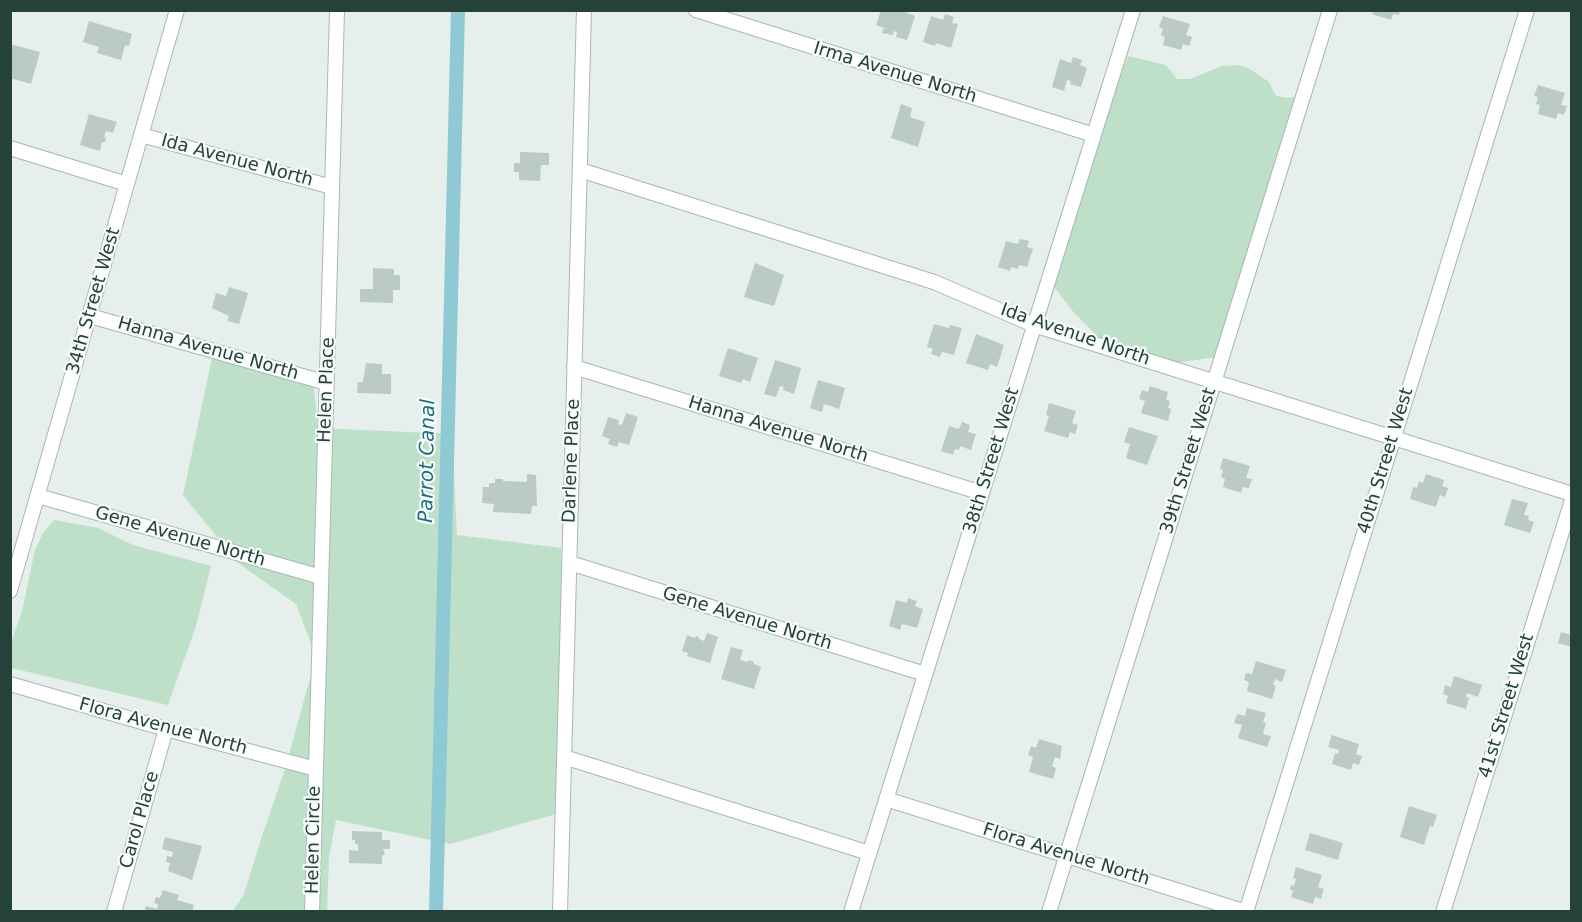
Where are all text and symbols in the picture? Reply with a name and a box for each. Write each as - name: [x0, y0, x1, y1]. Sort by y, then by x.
- street label: Irma Avenue North: [811, 38, 979, 108]
- street label: Ida Avenue North: [159, 130, 315, 192]
- street label: 34th Street West: [63, 225, 125, 377]
- street label: Ida Avenue North: [998, 299, 1152, 371]
- street label: Hanna Avenue North: [115, 313, 301, 385]
- street label: Helen Place: [314, 337, 340, 443]
- street label: 38th Street West: [959, 385, 1025, 537]
- street label: 39th Street West: [1156, 385, 1222, 537]
- street label: 40th Street West: [1353, 385, 1419, 537]
- street label: Hanna Avenue North: [685, 392, 871, 468]
- street label: Darlene Place: [559, 398, 585, 524]
- water label: Parrot Canal: [415, 399, 441, 523]
- street label: Gene Avenue North: [92, 502, 268, 572]
- street label: Gene Avenue North: [660, 583, 834, 655]
- street label: 41st Street West: [1475, 631, 1539, 781]
- street label: Flora Avenue North: [76, 694, 250, 760]
- street label: Carol Place: [116, 769, 164, 871]
- street label: Helen Circle: [302, 786, 326, 894]
- street label: Flora Avenue North: [980, 819, 1152, 891]

